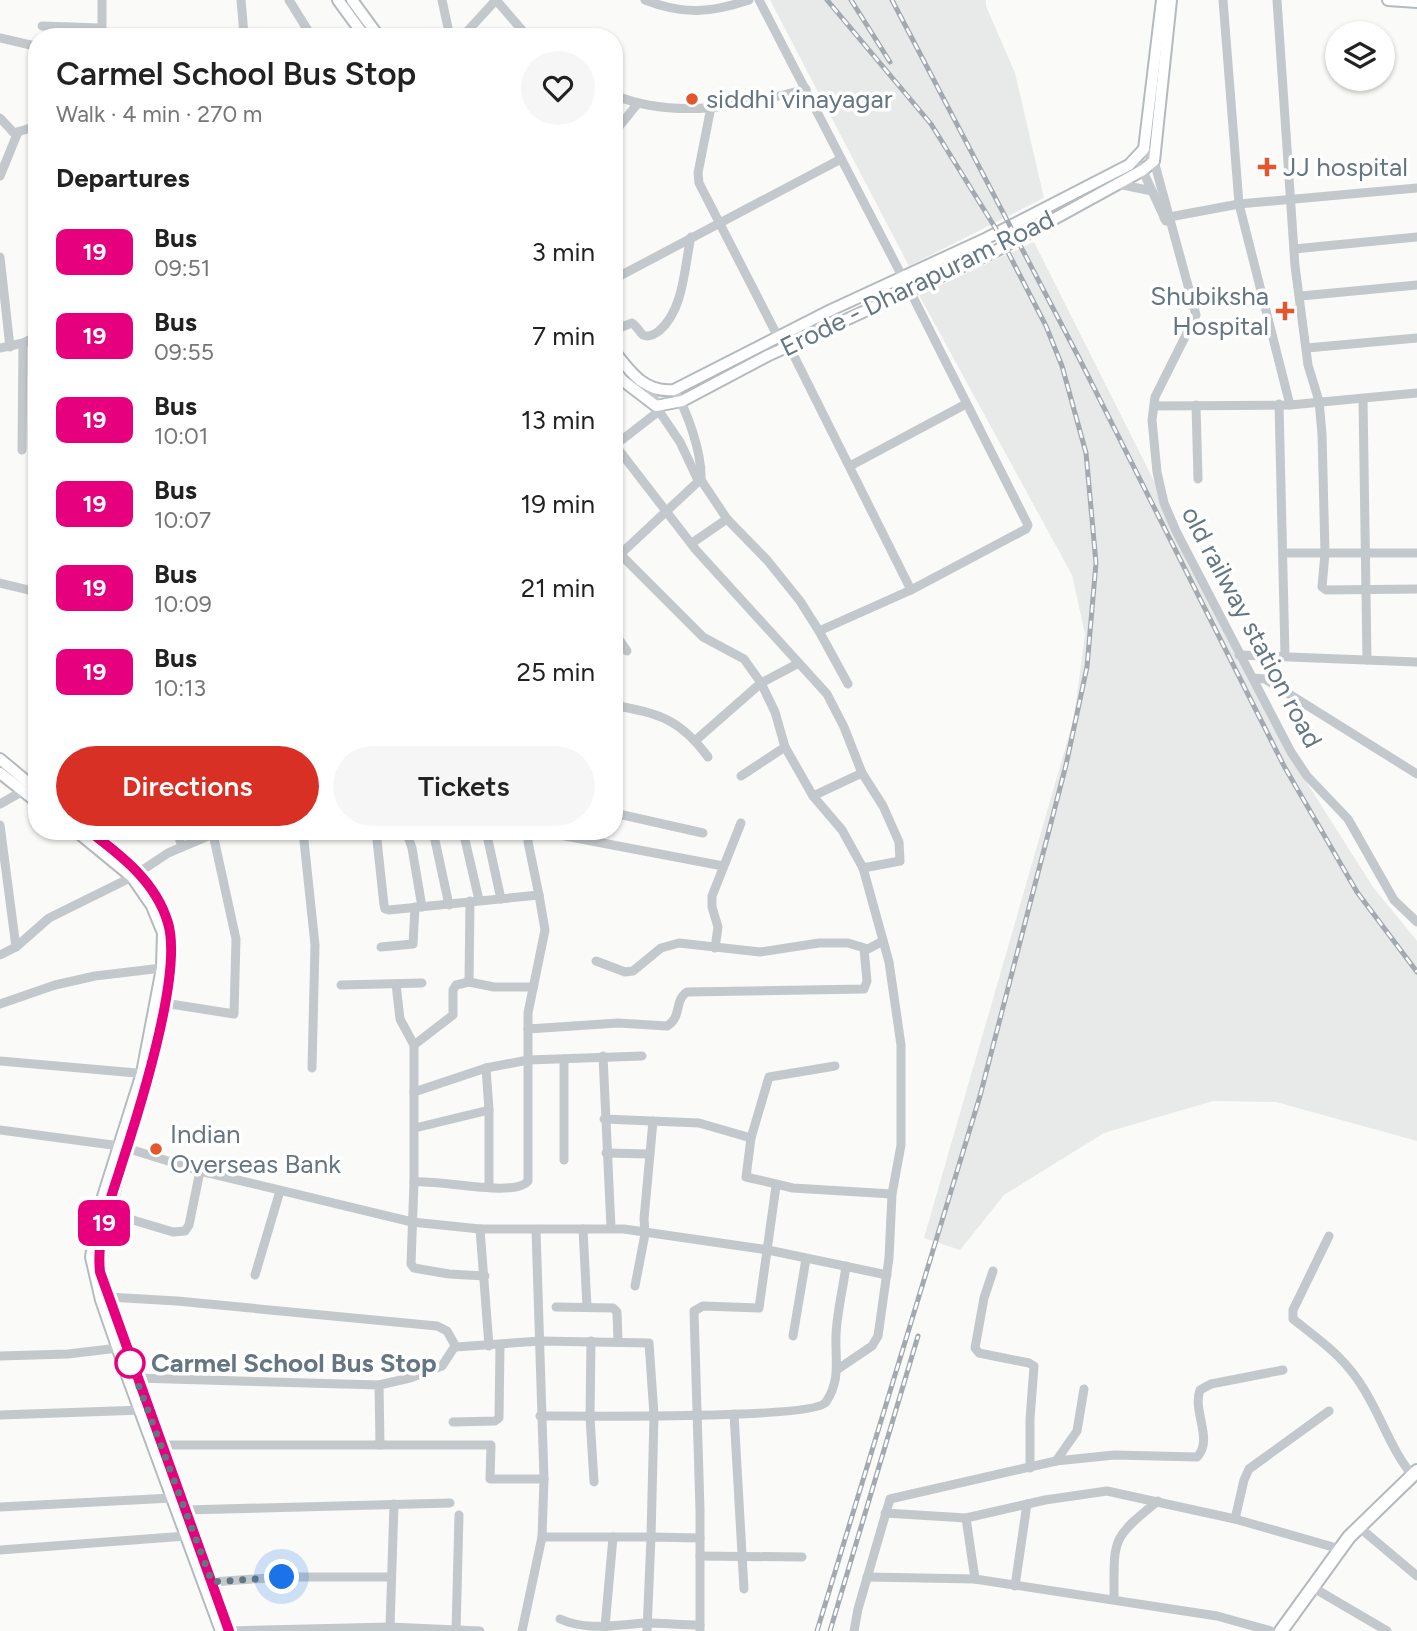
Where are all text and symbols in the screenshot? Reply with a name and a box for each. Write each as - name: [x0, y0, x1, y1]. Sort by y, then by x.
- map controls: [1325, 21, 1395, 91]
- button: layers: [1325, 21, 1395, 91]
- button: heart: [521, 51, 595, 125]
- text: Carmel School Bus Stop: [56, 54, 416, 93]
- place label: siddhi vinayagar: [706, 83, 893, 115]
- marker: siddhi vinayagar: [684, 91, 700, 107]
- text: Walk · 4 min · 270 m: [56, 100, 262, 128]
- place label: JJ hospital: [1283, 151, 1408, 183]
- marker: JJ hospital: [1257, 157, 1277, 177]
- text: Departures: [56, 162, 190, 194]
- street label: Erode - Dharapuram Road: [775, 203, 1059, 363]
- text: Bus: [154, 222, 197, 254]
- text: 3 min: [532, 236, 595, 268]
- text: 19: [82, 237, 107, 266]
- text: 09:51: [154, 254, 210, 282]
- place label: Shubiksha Hospital: [1150, 280, 1269, 342]
- marker: Shubiksha Hospital: [1275, 301, 1295, 321]
- text: Bus: [154, 306, 197, 338]
- text: 7 min: [532, 320, 595, 352]
- text: 19: [82, 321, 107, 350]
- text: 09:55: [154, 338, 214, 366]
- text: Bus: [154, 390, 197, 422]
- text: 13 min: [521, 404, 595, 436]
- text: 19: [82, 405, 107, 434]
- text: 10:01: [154, 422, 208, 450]
- text: Bus: [154, 474, 197, 506]
- text: 19 min: [520, 488, 595, 520]
- text: 19: [82, 489, 107, 518]
- street label: old railway station road: [1175, 501, 1329, 753]
- text: 10:07: [154, 506, 211, 534]
- text: Bus: [154, 558, 197, 590]
- text: 21 min: [521, 572, 595, 604]
- text: 19: [82, 573, 107, 602]
- text: 10:09: [154, 590, 212, 618]
- text: Bus: [154, 642, 197, 674]
- text: 25 min: [516, 656, 595, 688]
- text: 19: [82, 657, 107, 686]
- text: 10:13: [154, 674, 206, 702]
- button: Directions: [56, 746, 319, 826]
- button: Tickets: [333, 746, 595, 826]
- place label: Indian Overseas Bank: [170, 1118, 341, 1180]
- marker: Indian Overseas Bank: [148, 1141, 164, 1157]
- line badge: 19: [72, 1200, 136, 1246]
- text: 19: [92, 1208, 116, 1237]
- place label: Carmel School Bus Stop: [151, 1347, 437, 1379]
- marker: Carmel School Bus Stop: [115, 1348, 145, 1378]
- your location: [264, 1559, 299, 1594]

